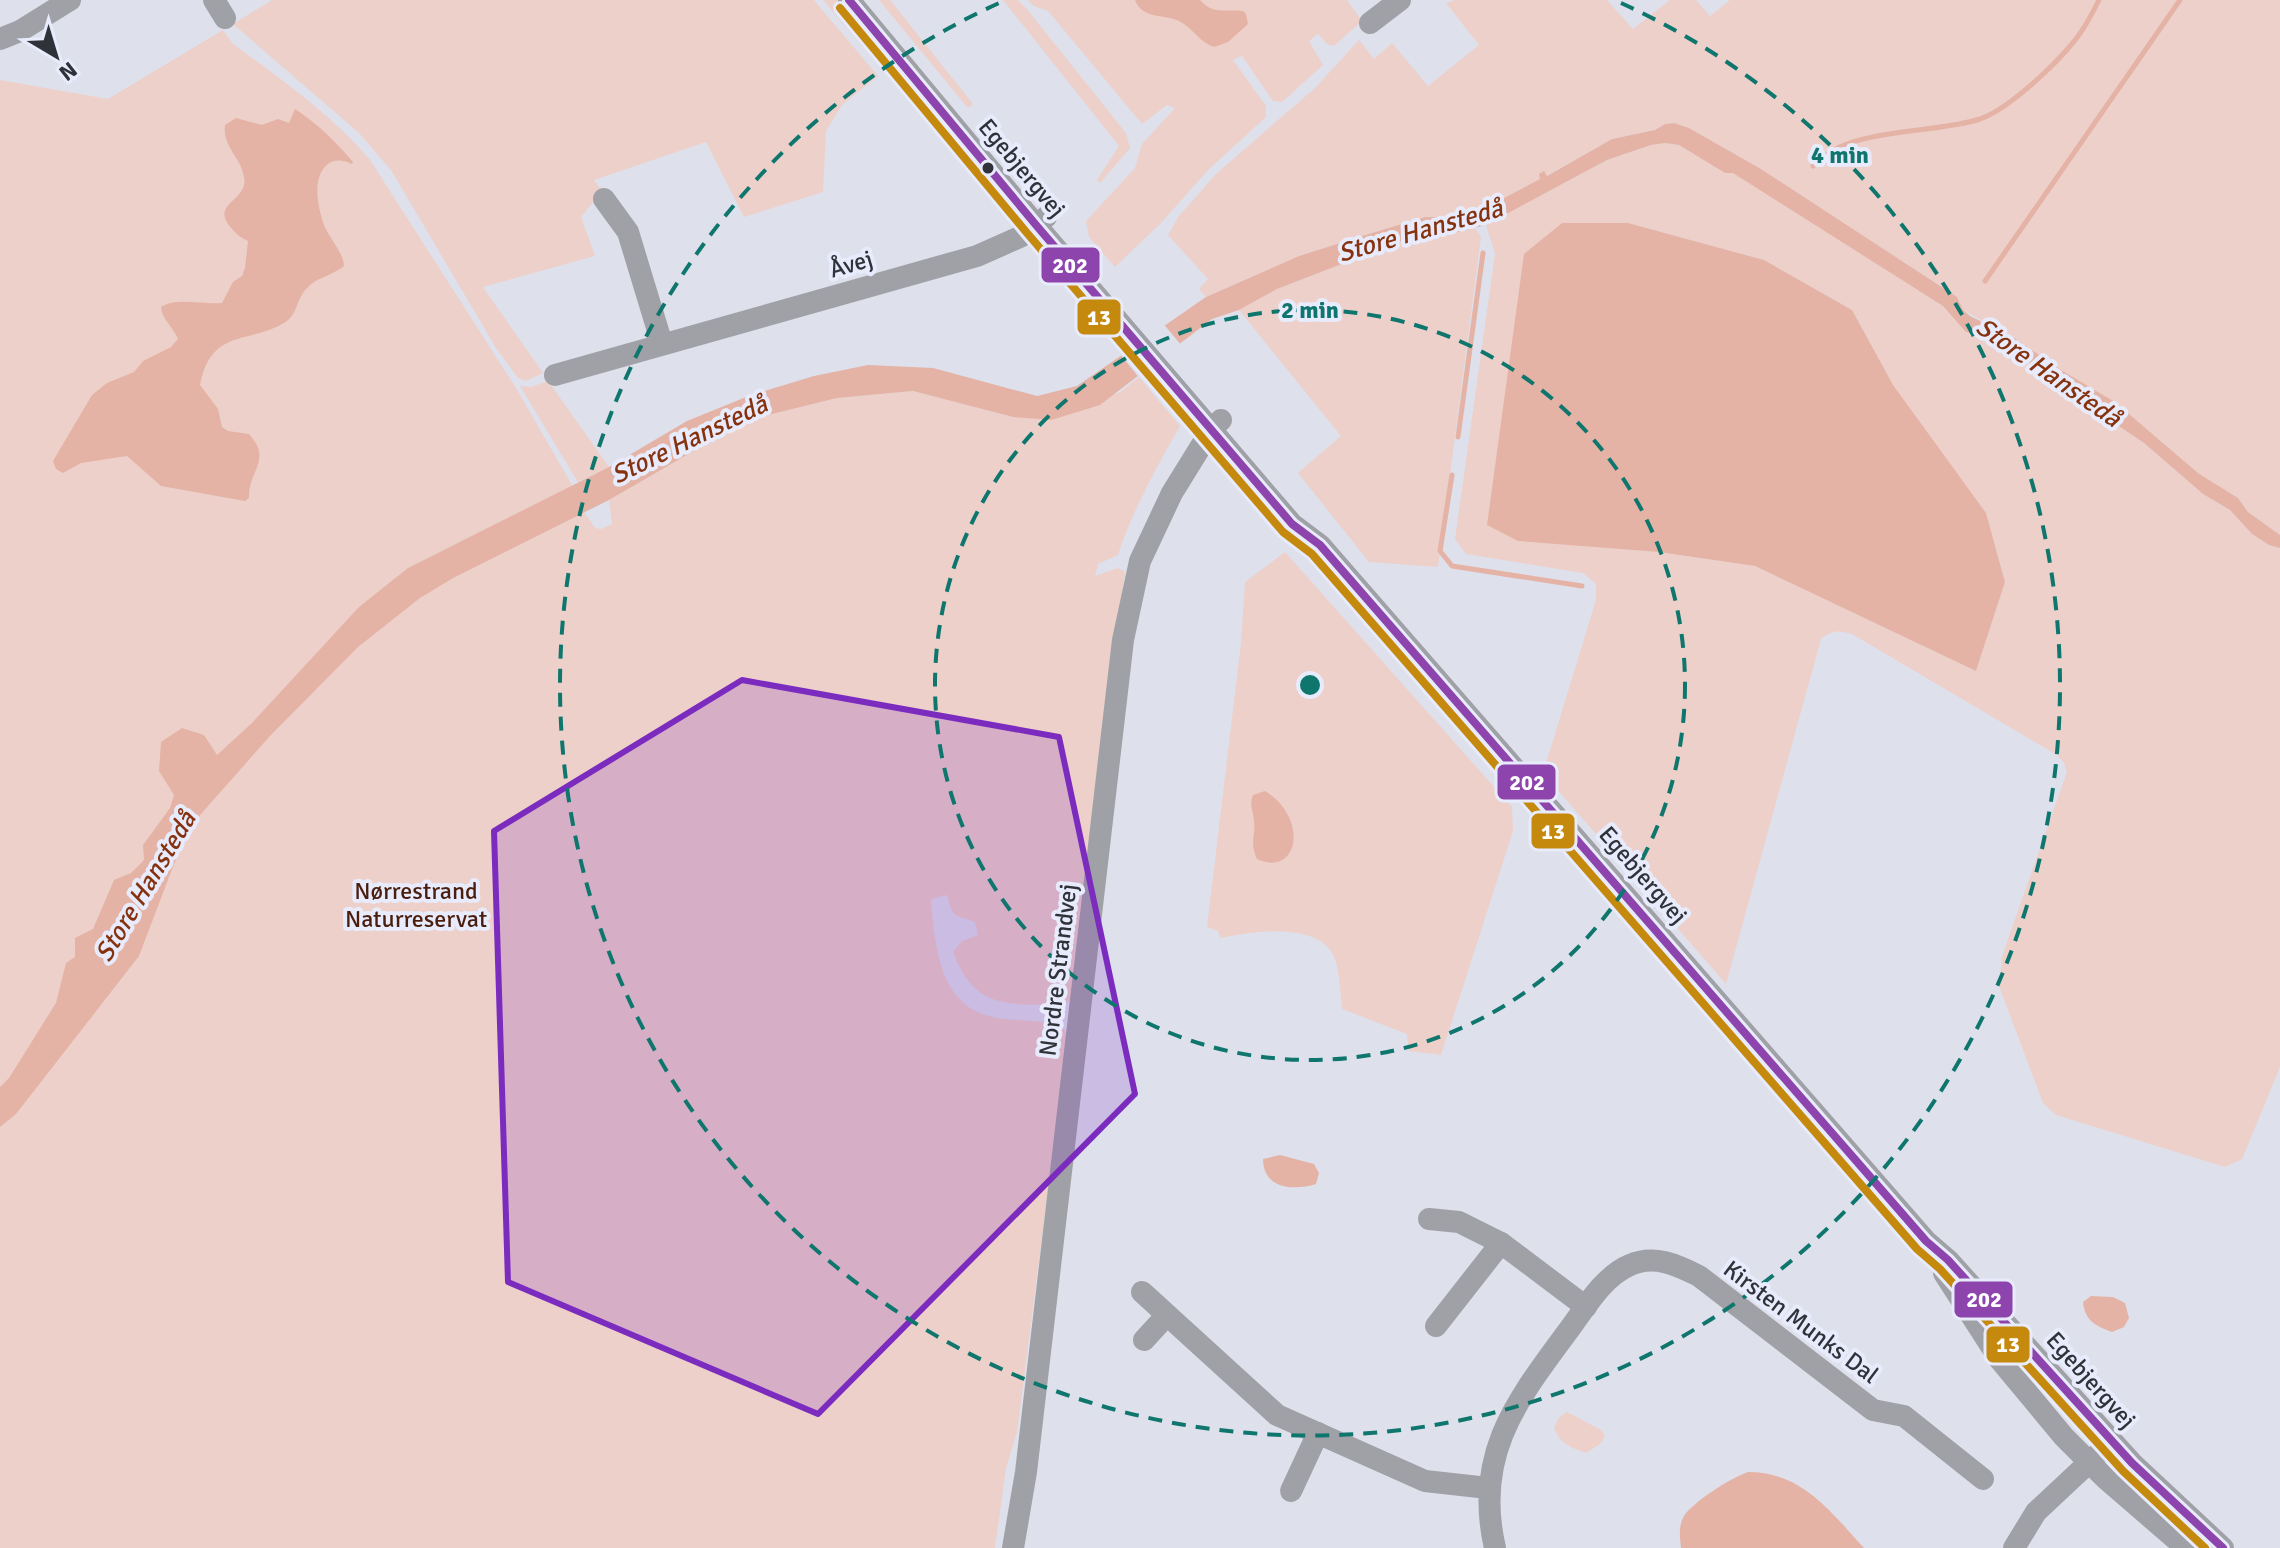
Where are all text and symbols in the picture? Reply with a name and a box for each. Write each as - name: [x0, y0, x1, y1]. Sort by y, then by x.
- north arrow: [16, 16, 96, 96]
- text: N: [54, 56, 82, 87]
- street label: Egebjergvej: [972, 112, 1072, 224]
- text: 4 min: [1811, 140, 1869, 170]
- unlabelled marker: [980, 160, 996, 176]
- water label: Store Hanstedå: [1334, 192, 1508, 270]
- street label: Åvej: [826, 244, 876, 284]
- line badge: 202: [1040, 246, 1101, 284]
- text: 202: [1052, 252, 1088, 279]
- text: 2 min: [1281, 295, 1339, 325]
- line badge: 13: [1076, 298, 1122, 336]
- text: 13: [1087, 304, 1111, 331]
- water label: Store Hanstedå: [1970, 311, 2129, 436]
- water label: Store Hanstedå: [606, 388, 774, 491]
- centre of rings: [1296, 671, 1324, 699]
- line badge: 202: [1496, 763, 1557, 801]
- text: 202: [1509, 769, 1545, 796]
- water label: Store Hanstedå: [88, 804, 204, 968]
- line badge: 13: [1530, 812, 1576, 850]
- text: 13: [1541, 818, 1565, 845]
- street label: Egebjergvej: [1592, 820, 1694, 930]
- park label: Nørrestrand Naturreservat: [345, 876, 487, 934]
- street label: Nordre Strandvej: [1033, 882, 1083, 1058]
- street label: Kirsten Munks Dal: [1717, 1254, 1885, 1390]
- line badge: 202: [1953, 1280, 2014, 1319]
- text: 202: [1966, 1286, 2002, 1313]
- line badge: 13: [1985, 1325, 2031, 1364]
- street label: Egebjergvej: [2040, 1325, 2142, 1435]
- text: 13: [1996, 1331, 2020, 1358]

